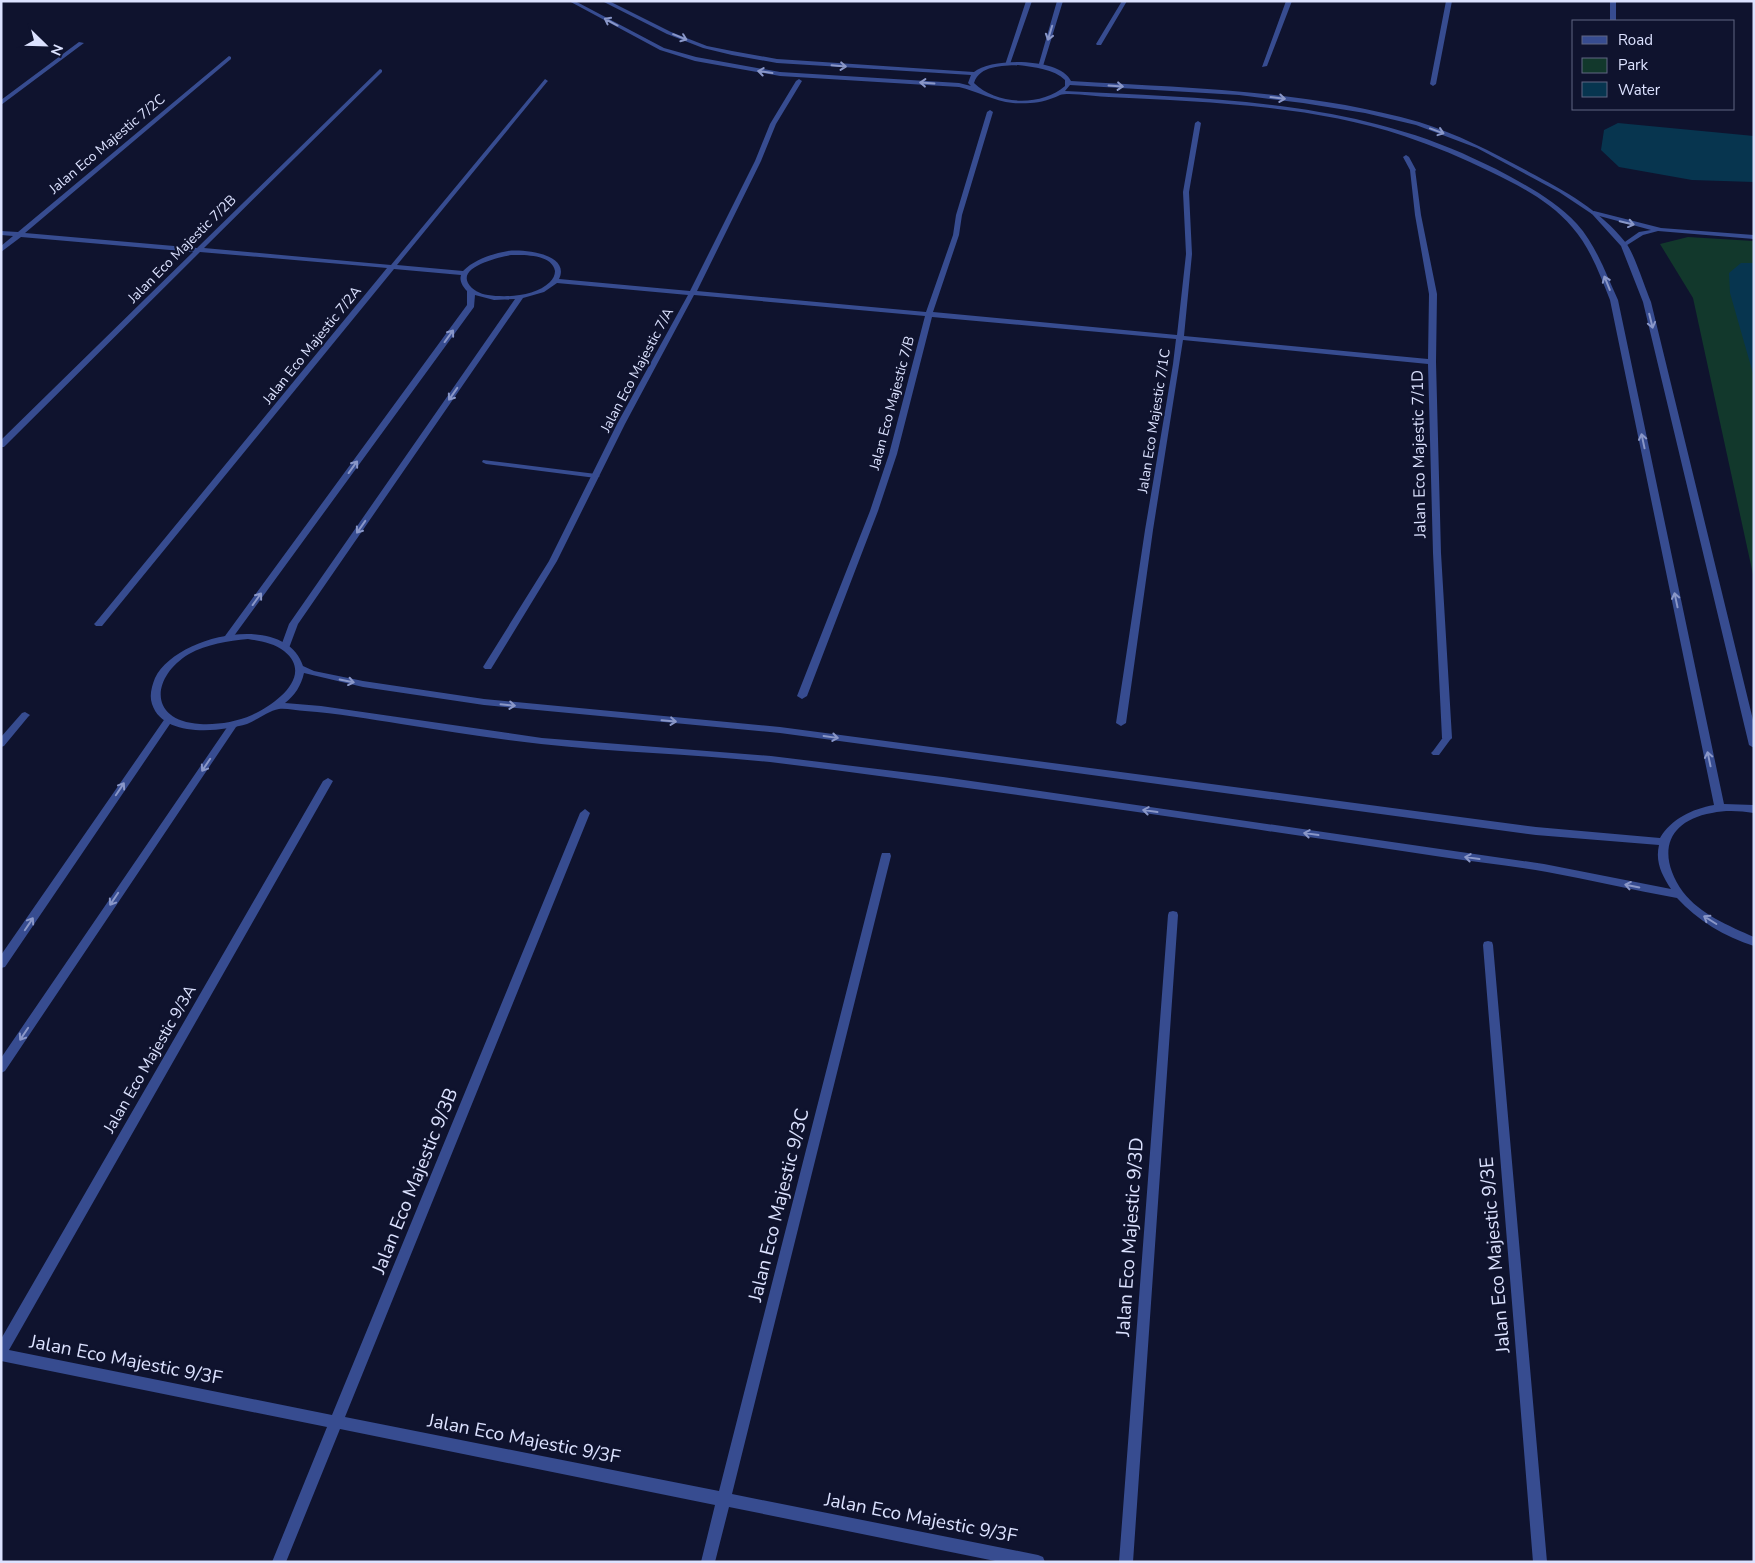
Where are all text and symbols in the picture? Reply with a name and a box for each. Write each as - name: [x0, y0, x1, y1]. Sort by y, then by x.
- one-way arrow: [605, 17, 619, 27]
- north arrow: [20, 20, 70, 70]
- legend: [1572, 20, 1735, 110]
- one-way arrow: [1044, 25, 1054, 41]
- text: Road: [1618, 30, 1653, 50]
- one-way arrow: [672, 33, 687, 43]
- text: N: [46, 41, 67, 58]
- text: Park: [1618, 55, 1648, 75]
- one-way arrow: [831, 62, 847, 71]
- one-way arrow: [757, 67, 773, 77]
- one-way arrow: [919, 79, 935, 88]
- text: Water: [1618, 80, 1661, 100]
- one-way arrow: [1108, 81, 1124, 90]
- street label: Jalan Eco Majestic 7/2C: [44, 90, 169, 199]
- one-way arrow: [1270, 93, 1286, 103]
- one-way arrow: [1428, 127, 1444, 136]
- street label: Jalan Eco Majestic 7/2B: [123, 191, 240, 308]
- one-way arrow: [1619, 219, 1635, 228]
- one-way arrow: [1601, 275, 1610, 290]
- street label: Jalan Eco Majestic 7/2A: [258, 282, 366, 409]
- street label: Jalan Eco Majestic 7/A: [596, 305, 678, 436]
- one-way arrow: [1647, 312, 1656, 328]
- one-way arrow: [443, 330, 454, 343]
- street label: Jalan Eco Majestic 7/B: [865, 334, 919, 473]
- street label: Jalan Eco Majestic 7/1C: [1133, 347, 1175, 496]
- street label: Jalan Eco Majestic 7/1D: [1407, 370, 1431, 539]
- one-way arrow: [448, 386, 458, 400]
- one-way arrow: [1638, 433, 1647, 449]
- one-way arrow: [348, 460, 358, 474]
- one-way arrow: [356, 520, 366, 534]
- one-way arrow: [252, 592, 262, 606]
- one-way arrow: [1671, 592, 1680, 608]
- one-way arrow: [339, 676, 355, 686]
- one-way arrow: [499, 700, 515, 710]
- one-way arrow: [661, 716, 677, 725]
- one-way arrow: [823, 732, 839, 742]
- one-way arrow: [1704, 751, 1714, 767]
- one-way arrow: [200, 758, 211, 772]
- one-way arrow: [115, 783, 125, 797]
- one-way arrow: [1143, 805, 1159, 815]
- one-way arrow: [1304, 829, 1320, 839]
- one-way arrow: [1464, 852, 1480, 862]
- one-way arrow: [1624, 880, 1640, 890]
- one-way arrow: [109, 892, 119, 906]
- one-way arrow: [1703, 915, 1717, 926]
- one-way arrow: [24, 917, 34, 931]
- street label: Jalan Eco Majestic 9/3A: [98, 981, 202, 1138]
- one-way arrow: [18, 1027, 28, 1041]
- street label: Jalan Eco Majestic 9/3B: [365, 1084, 464, 1279]
- street label: Jalan Eco Majestic 9/3C: [742, 1106, 816, 1305]
- street label: Jalan Eco Majestic 9/3D: [1110, 1137, 1150, 1338]
- street label: Jalan Eco Majestic 9/3E: [1473, 1156, 1517, 1355]
- street label: Jalan Eco Majestic 9/3F: [26, 1328, 225, 1391]
- street label: Jalan Eco Majestic 9/3F: [424, 1407, 623, 1470]
- street label: Jalan Eco Majestic 9/3F: [821, 1486, 1020, 1549]

